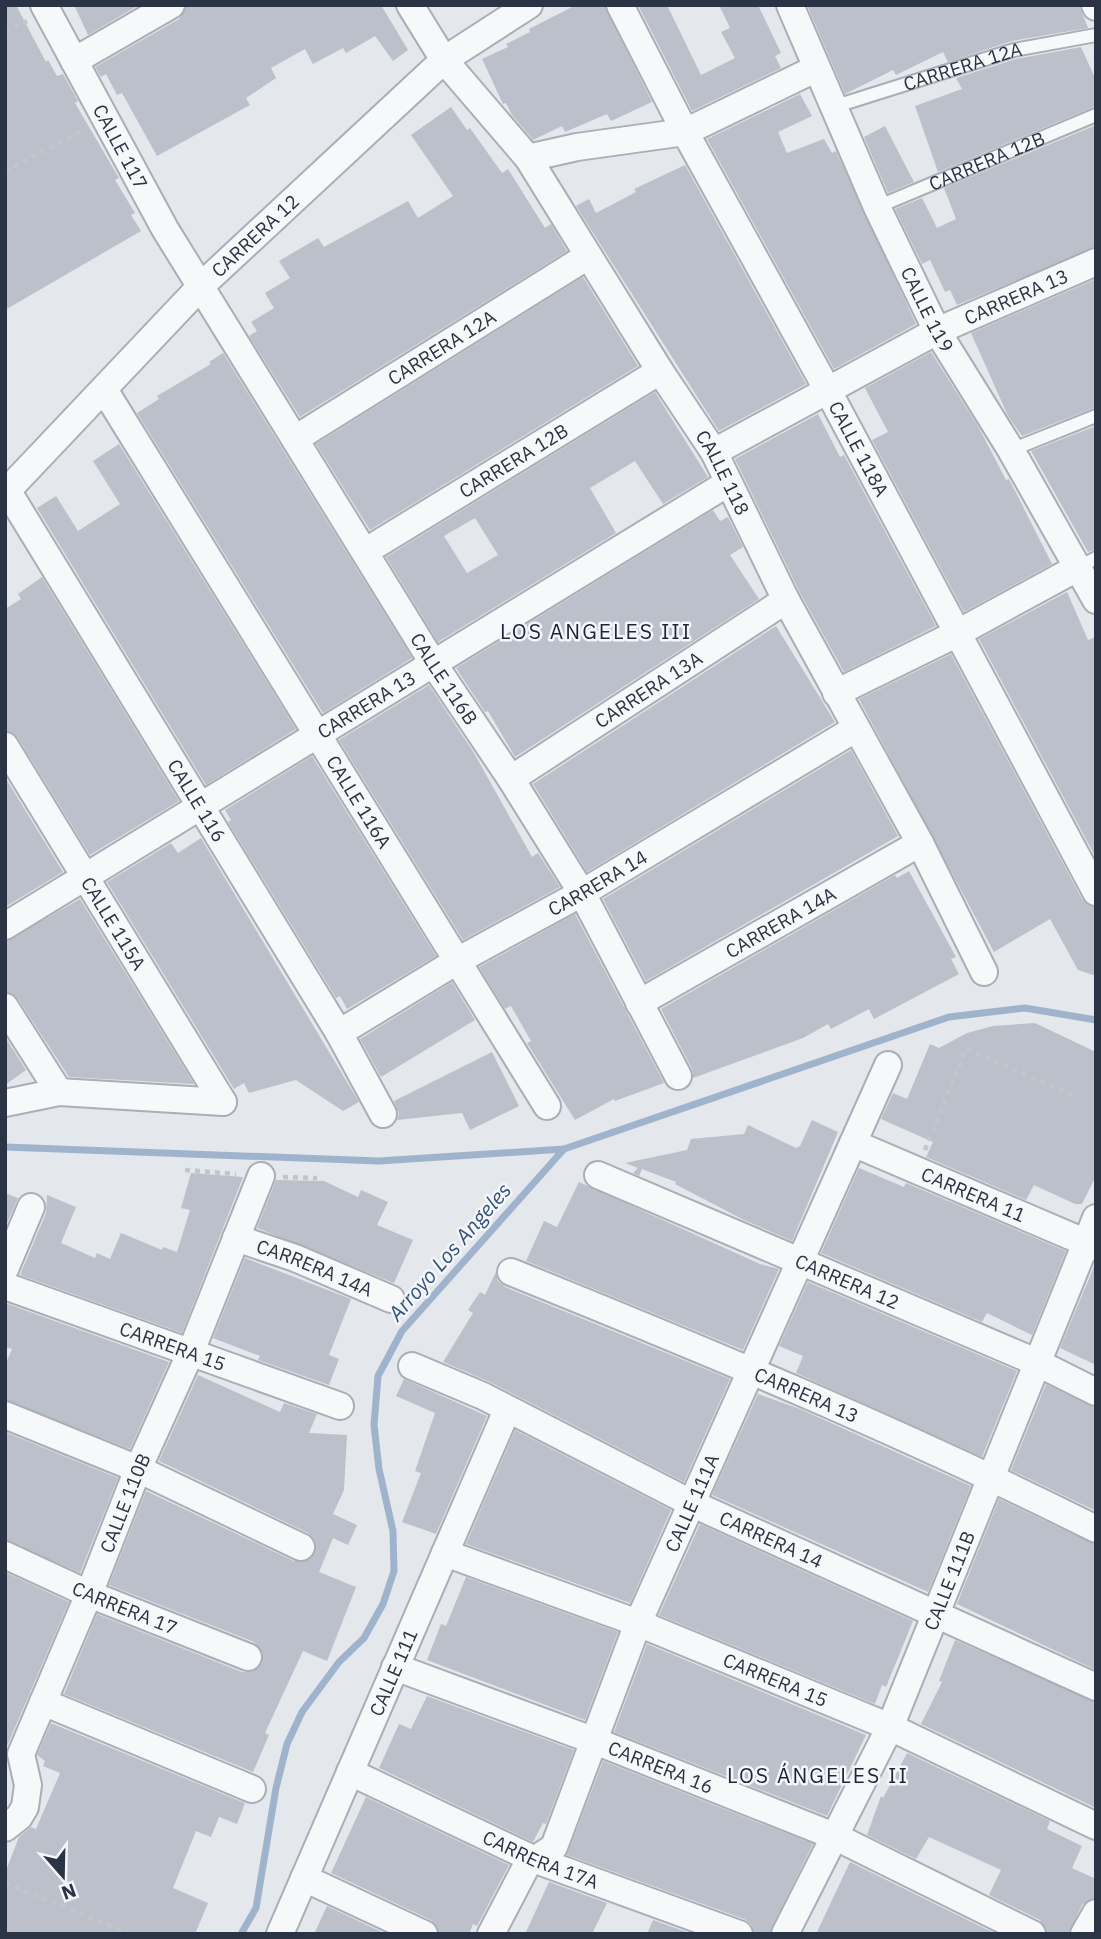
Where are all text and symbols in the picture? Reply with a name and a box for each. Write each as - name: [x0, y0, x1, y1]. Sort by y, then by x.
- street label: CARRERA 12A: [900, 37, 1024, 96]
- street label: CALLE 117: [88, 100, 153, 193]
- street label: CARRERA 12B: [925, 126, 1048, 196]
- street label: CARRERA 12: [206, 189, 304, 282]
- street label: CALLE 119: [896, 263, 959, 357]
- street label: CARRERA 13: [960, 264, 1072, 330]
- street label: CARRERA 12A: [383, 305, 500, 390]
- street label: CALLE 118A: [824, 397, 894, 501]
- street label: CARRERA 12B: [455, 418, 572, 503]
- street label: CALLE 118: [691, 425, 755, 519]
- district label: LOS ANGELES III: [500, 617, 692, 645]
- street label: CALLE 116B: [405, 628, 483, 729]
- street label: CARRERA 13A: [590, 646, 707, 733]
- street label: CARRERA 13: [313, 665, 420, 744]
- street label: CALLE 116A: [321, 751, 397, 853]
- street label: CALLE 116: [162, 755, 231, 846]
- street label: CARRERA 14: [544, 845, 652, 921]
- street label: CALLE 115A: [76, 872, 151, 974]
- street label: CARRERA 14A: [721, 881, 840, 963]
- street label: CARRERA 11: [918, 1162, 1029, 1227]
- water label: Arroyo Los Angeles: [381, 1176, 517, 1327]
- street label: CARRERA 14A: [253, 1234, 376, 1302]
- street label: CARRERA 12: [791, 1249, 903, 1314]
- street label: CARRERA 15: [116, 1316, 229, 1376]
- street label: CARRERA 13: [751, 1362, 862, 1428]
- street label: CALLE 110B: [94, 1449, 156, 1556]
- street label: CALLE 111A: [659, 1450, 724, 1556]
- street label: CARRERA 14: [716, 1506, 827, 1573]
- street label: CALLE 111B: [918, 1527, 980, 1634]
- street label: CARRERA 17: [68, 1576, 181, 1640]
- street label: CALLE 111: [364, 1625, 423, 1720]
- street label: CARRERA 15: [720, 1647, 831, 1712]
- street label: CARRERA 16: [605, 1735, 717, 1799]
- district label: LOS ÁNGELES II: [727, 1761, 909, 1789]
- street label: CARRERA 17A: [479, 1825, 602, 1894]
- north arrow: [28, 1841, 98, 1911]
- text: N: [58, 1878, 79, 1906]

